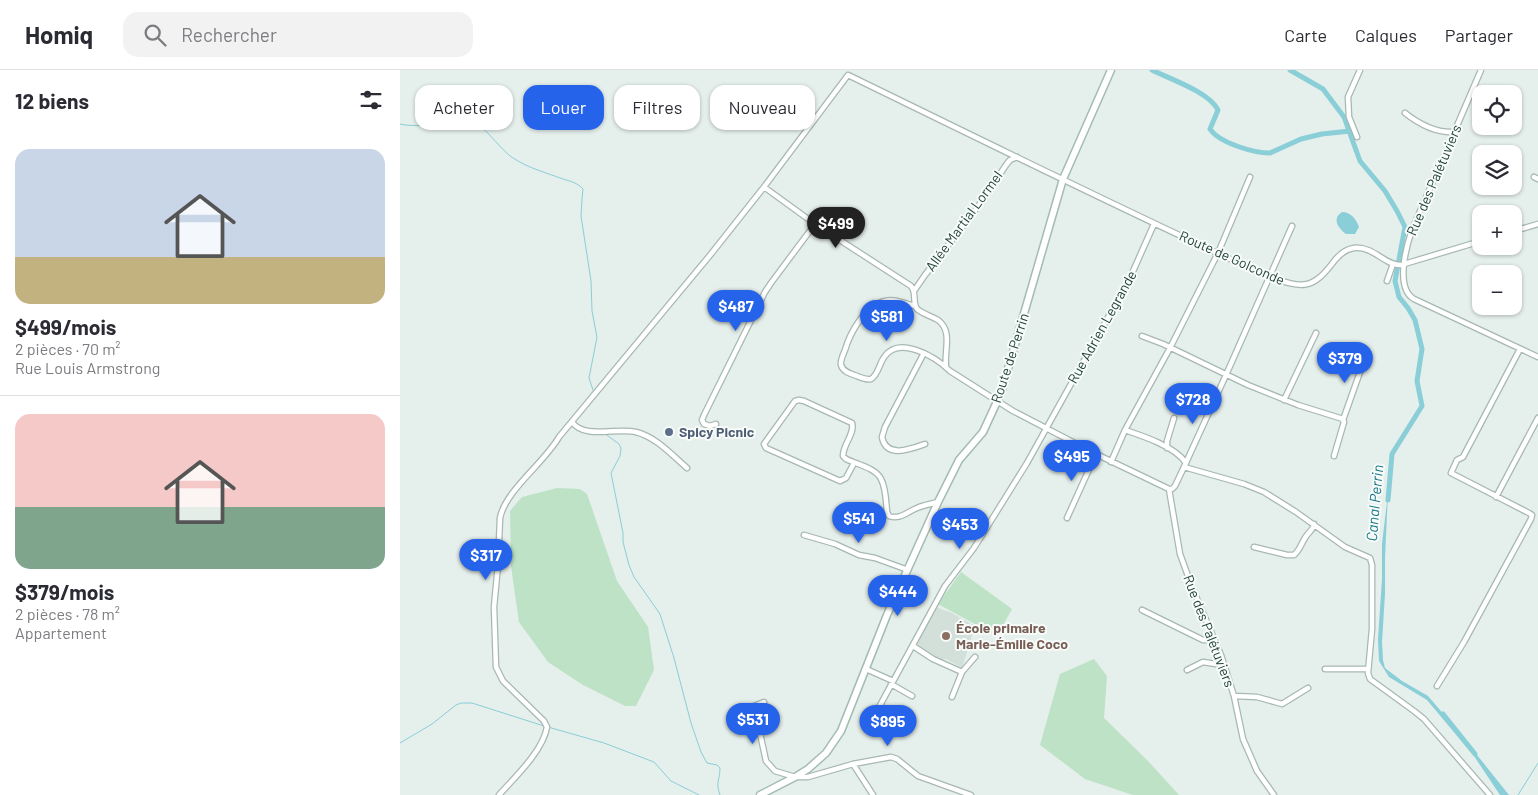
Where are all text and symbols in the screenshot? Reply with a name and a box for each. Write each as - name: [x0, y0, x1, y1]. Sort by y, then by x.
- search box: [123, 12, 473, 57]
- text: Homiq: [25, 20, 93, 49]
- icon: search: [141, 21, 169, 49]
- text: Rechercher: [181, 23, 277, 46]
- text: Carte: [1284, 24, 1327, 46]
- text: Calques: [1355, 24, 1417, 46]
- text: Partager: [1445, 24, 1513, 46]
- chip: Acheter: [415, 85, 513, 130]
- chip: Louer: [523, 85, 604, 130]
- chip: Filtres: [614, 85, 700, 130]
- chip: Nouveau: [710, 85, 815, 130]
- map controls: [1472, 85, 1522, 315]
- button: locate: [1472, 85, 1522, 135]
- icon: filters: [357, 86, 385, 114]
- text: 12 biens: [15, 88, 89, 113]
- street label: Rue des Palétuviers: [1402, 122, 1465, 238]
- button: layers: [1472, 145, 1522, 195]
- street label: Allée Martial Lormel: [922, 167, 1006, 274]
- icon: home: [155, 181, 245, 271]
- button: +: [1472, 205, 1522, 255]
- pin: $499: [806, 206, 866, 249]
- text: $499: [818, 213, 854, 232]
- street label: Route de Golconde: [1177, 227, 1288, 288]
- button: −: [1472, 265, 1522, 315]
- street label: Rue Adrien Legrande: [1063, 267, 1140, 386]
- pin: $487: [706, 290, 766, 332]
- text: $487: [718, 296, 754, 315]
- pin: $581: [857, 300, 917, 342]
- text: $581: [871, 306, 903, 325]
- street label: Route de Perrin: [987, 311, 1032, 405]
- text: $499/mois: [15, 314, 116, 339]
- text: 2 pièces · 70 m²: [15, 339, 121, 358]
- pin: $379: [1315, 342, 1375, 384]
- text: $379: [1328, 348, 1362, 367]
- text: Rue Louis Armstrong: [15, 358, 160, 377]
- pin: $728: [1163, 382, 1223, 425]
- text: $728: [1176, 389, 1210, 408]
- place label: Spicy Picnic: [679, 423, 755, 440]
- marker: Spicy Picnic: [663, 426, 675, 438]
- pin: $495: [1042, 440, 1102, 482]
- text: $495: [1054, 446, 1090, 465]
- icon: home: [155, 447, 245, 537]
- water label: Canal Perrin: [1362, 464, 1386, 542]
- pin: $541: [829, 502, 889, 544]
- text: $541: [843, 508, 875, 527]
- pin: $453: [930, 508, 990, 550]
- text: $453: [942, 514, 978, 533]
- pin: $317: [456, 538, 516, 581]
- text: $317: [470, 545, 502, 564]
- street label: Rue des Palétuviers: [1180, 572, 1239, 690]
- pin: $444: [868, 574, 928, 617]
- text: $379/mois: [15, 579, 114, 604]
- text: $444: [879, 581, 917, 600]
- text: 2 pièces · 78 m²: [15, 604, 120, 623]
- place label: École primaire Marie-Émilie Coco: [956, 619, 1068, 652]
- text: Appartement: [15, 623, 107, 642]
- marker: École primaire Marie-Émilie Coco: [940, 630, 952, 642]
- pin: $531: [723, 702, 783, 745]
- pin: $895: [858, 704, 918, 747]
- text: $531: [737, 709, 769, 728]
- text: $895: [871, 711, 905, 730]

